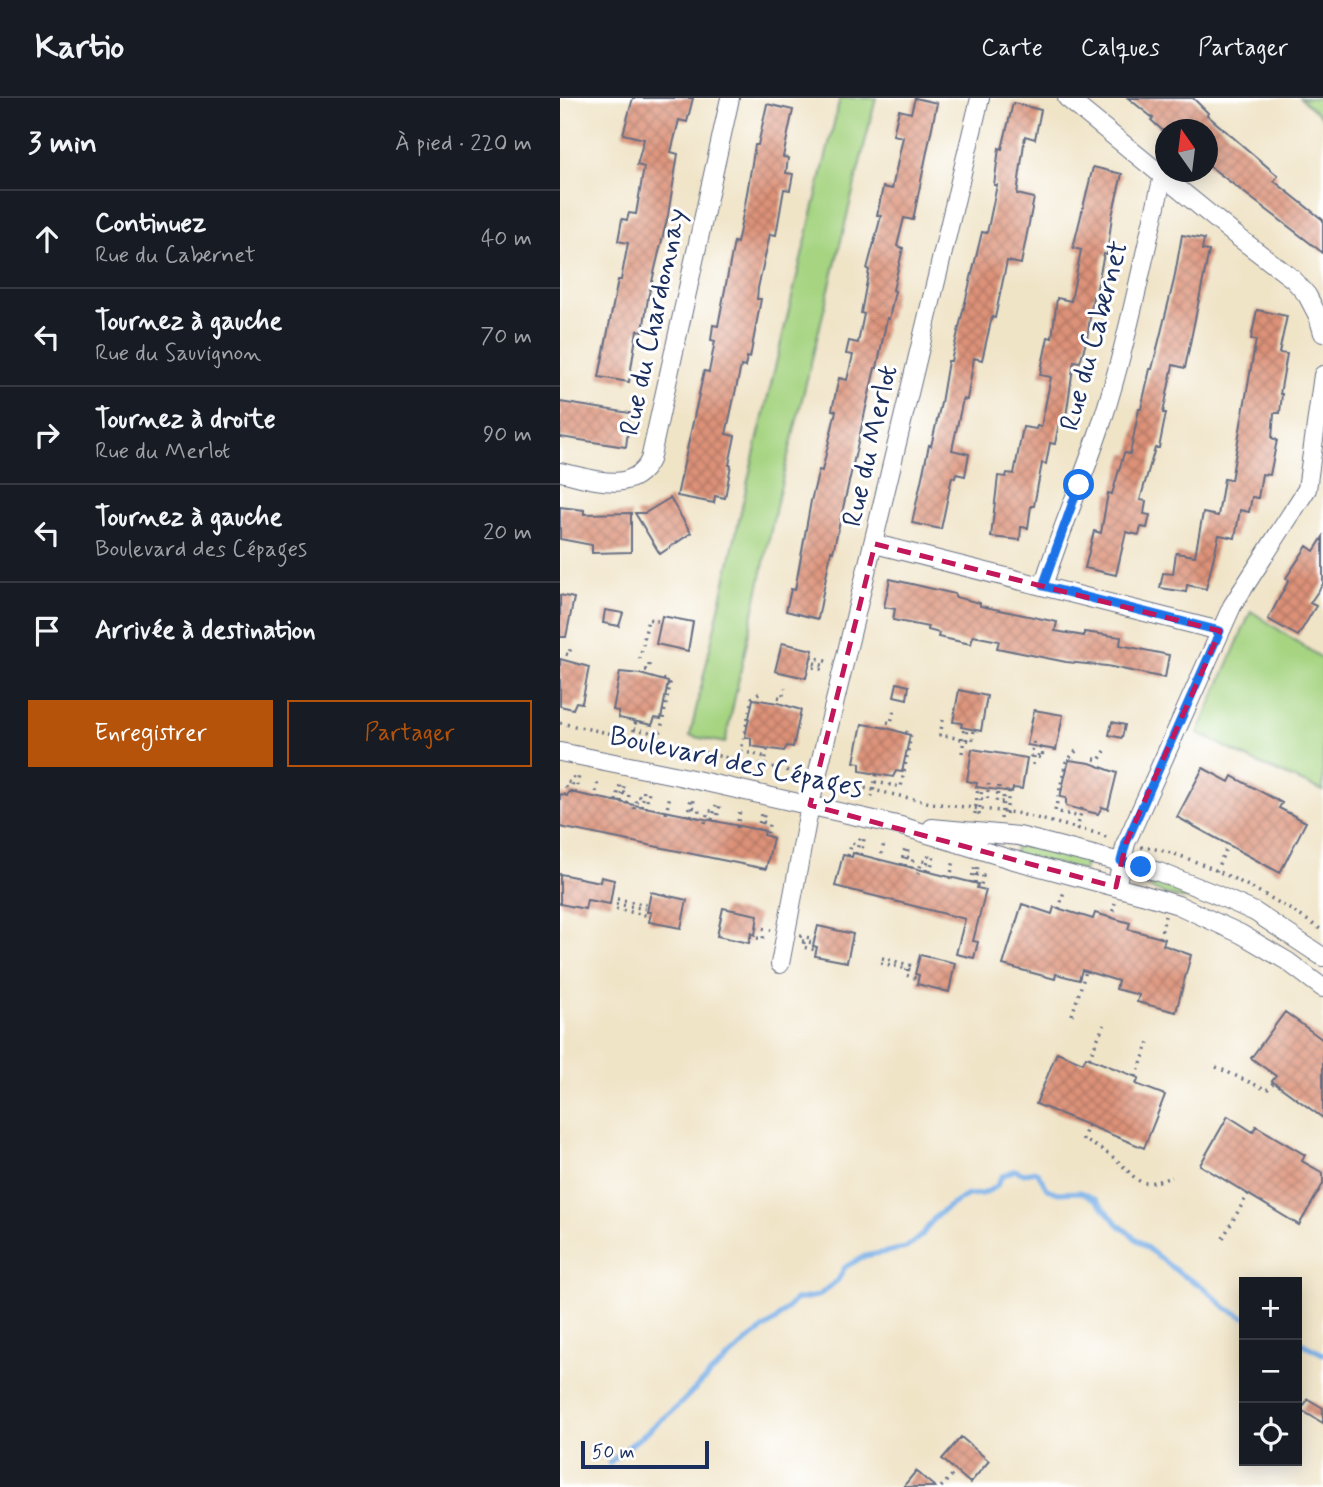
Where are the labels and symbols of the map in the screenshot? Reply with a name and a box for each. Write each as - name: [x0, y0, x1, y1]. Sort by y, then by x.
- north arrow: [1155, 119, 1218, 182]
- street label: Rue du Chardonnay: [612, 205, 696, 439]
- street label: Rue du Cabernet: [1052, 237, 1138, 435]
- street label: Rue du Merlot: [834, 362, 908, 530]
- route start: [1063, 469, 1094, 500]
- street label: Boulevard des Cépages: [605, 718, 866, 811]
- route end: [1125, 851, 1156, 882]
- scale bar: [581, 1438, 709, 1470]

